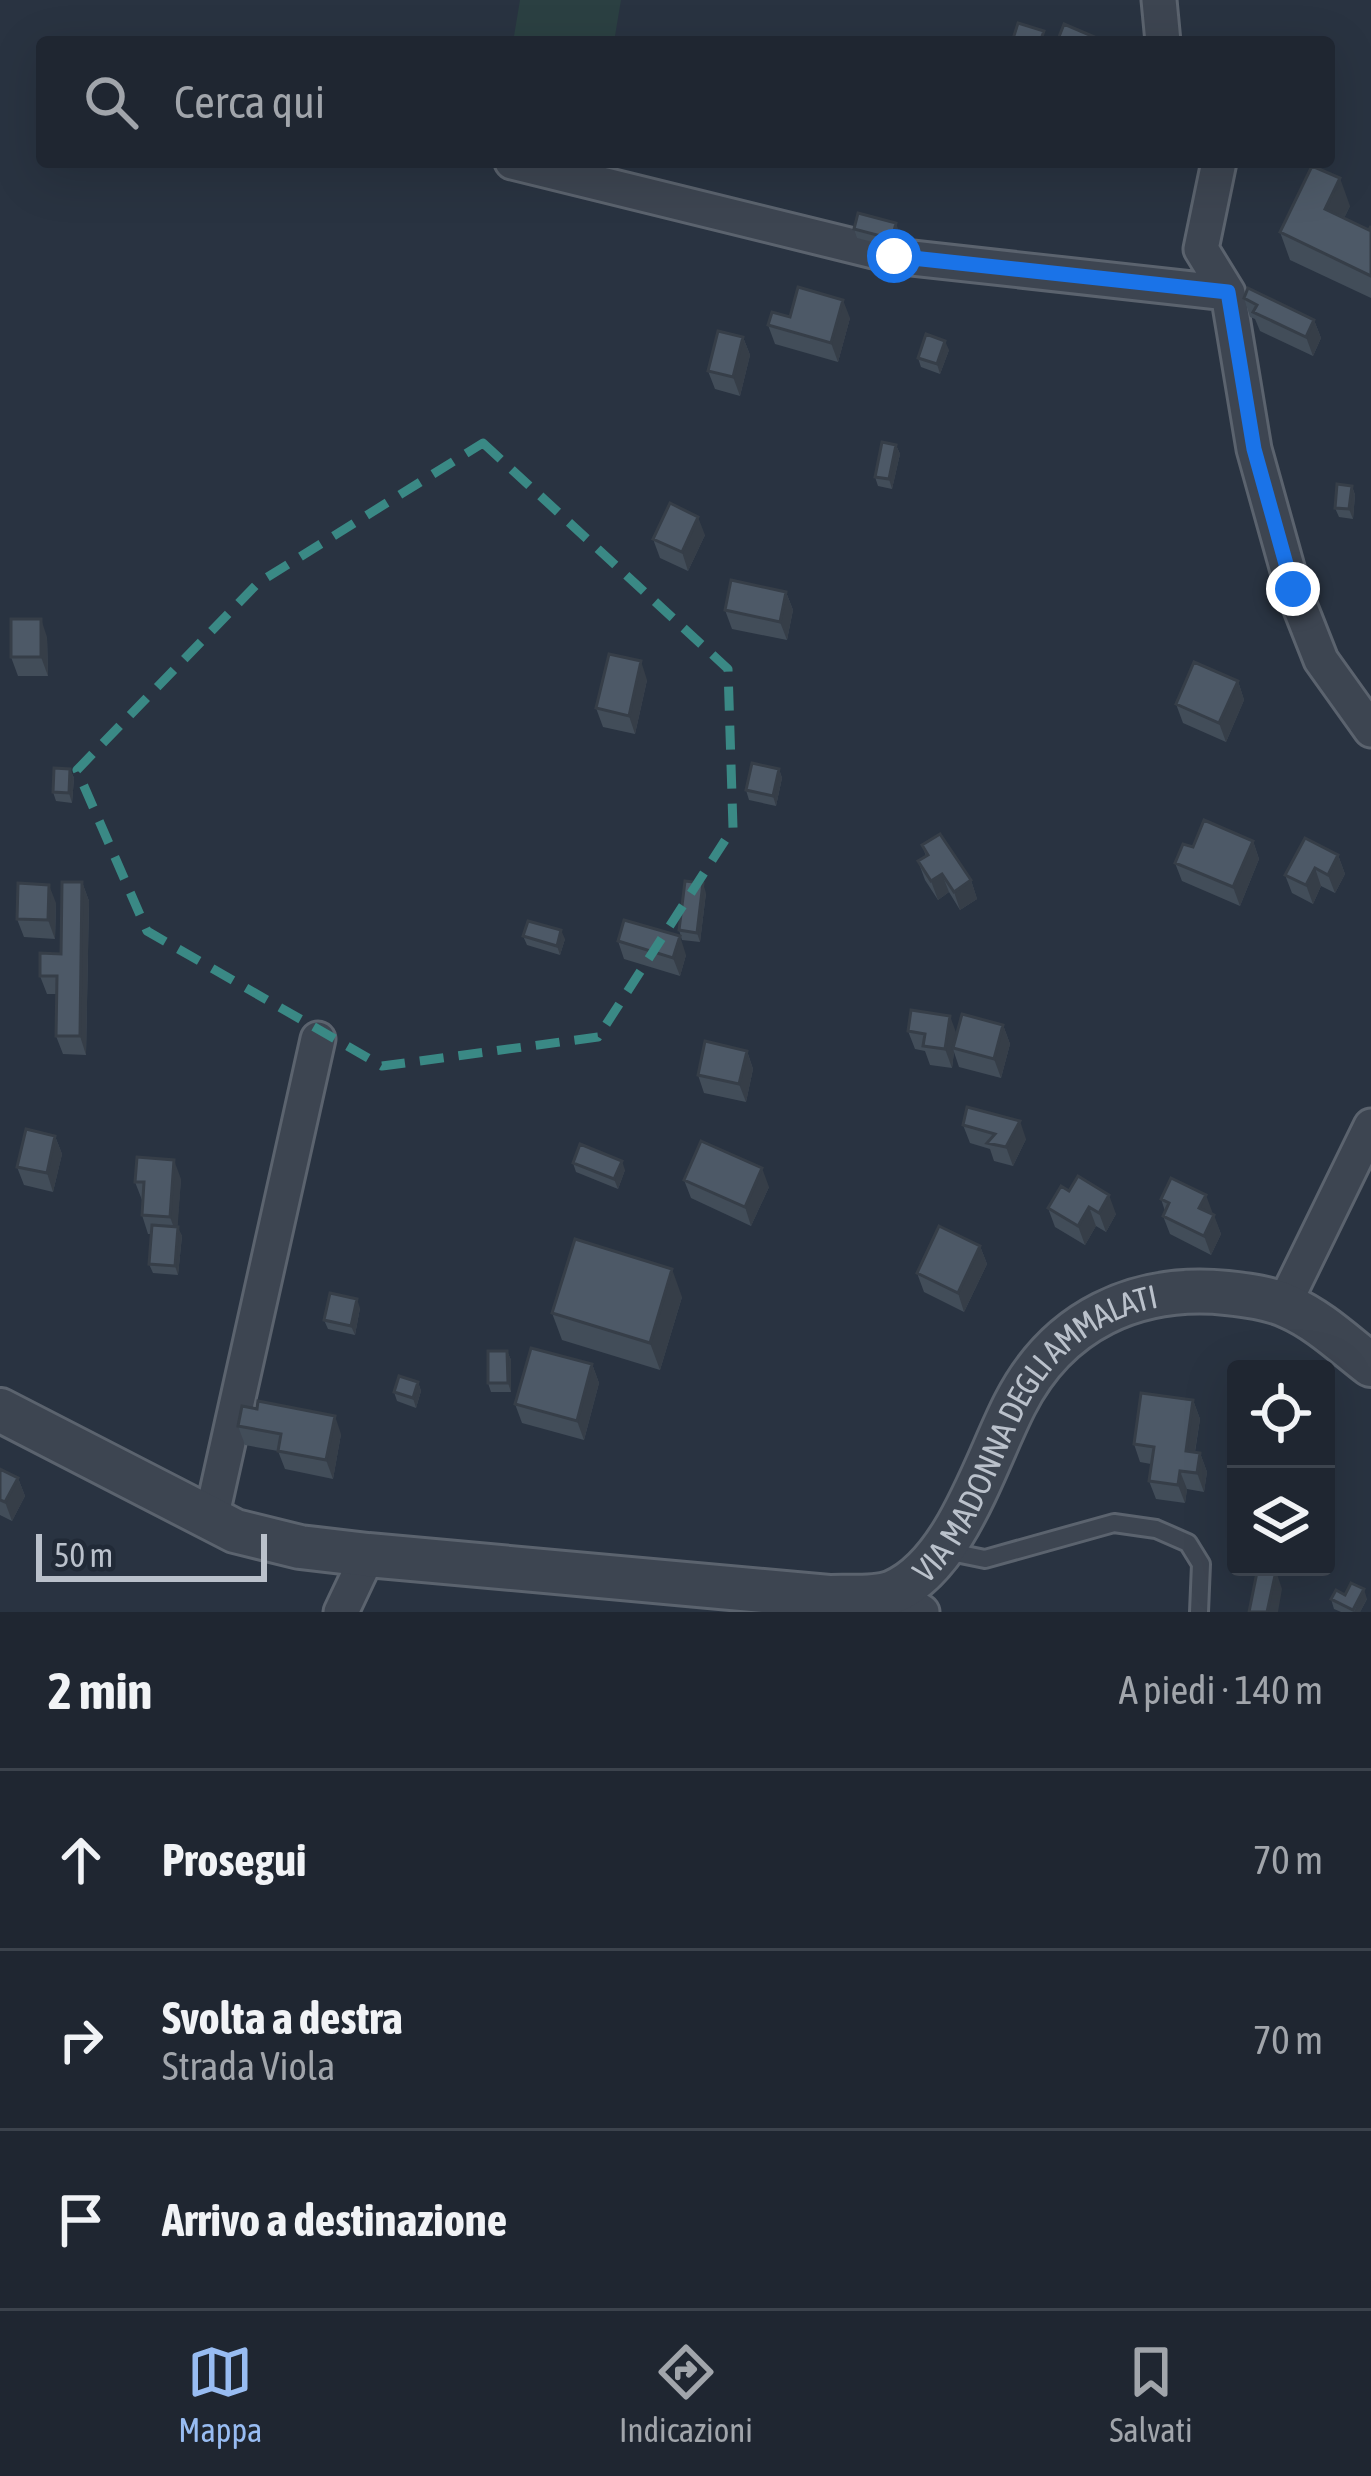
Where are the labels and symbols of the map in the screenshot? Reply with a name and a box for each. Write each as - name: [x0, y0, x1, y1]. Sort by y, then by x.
- route start: [867, 229, 921, 283]
- route end: [1266, 562, 1320, 616]
- street label: VIA MADONNA DEGLI AMMALATI: [905, 1277, 1161, 1590]
- scale bar: [36, 1528, 267, 1581]

